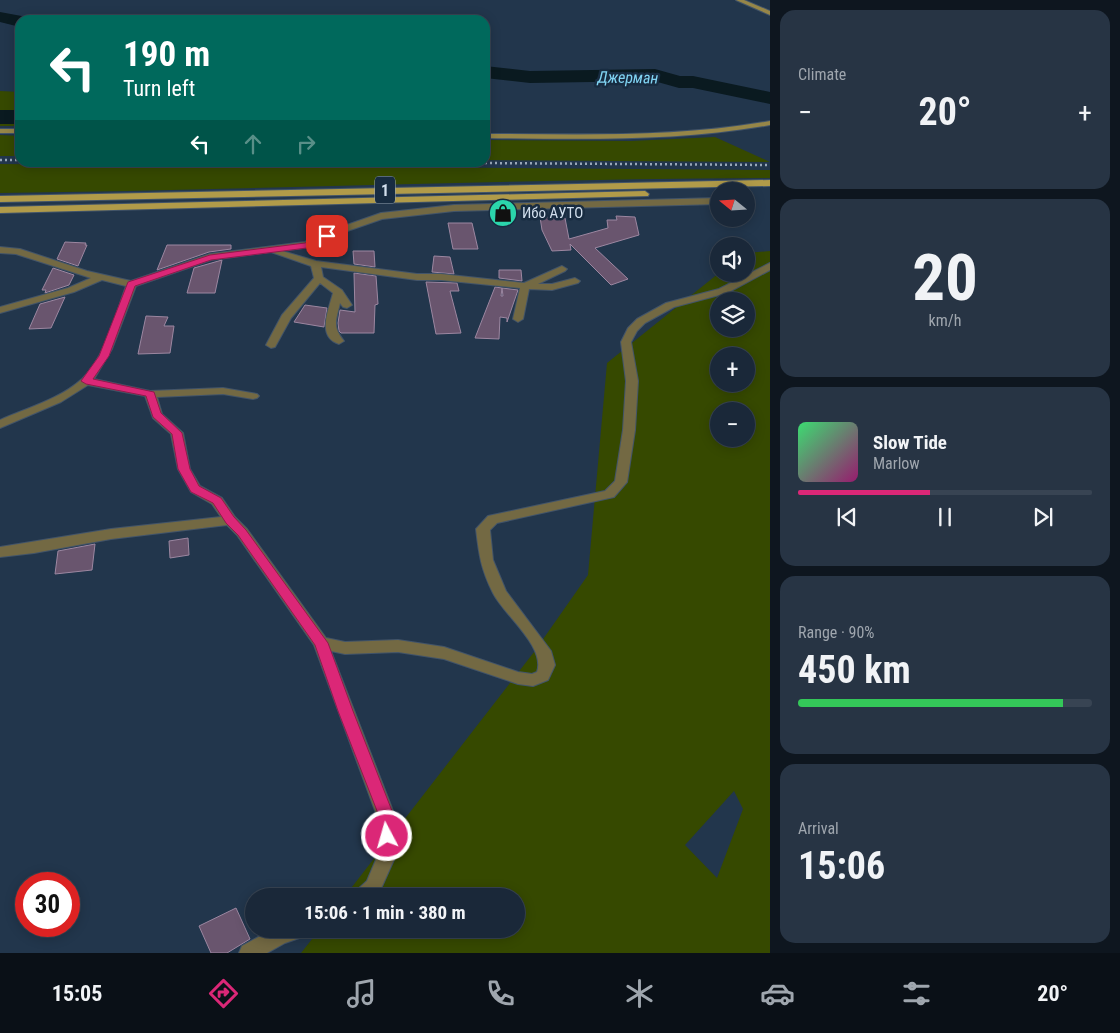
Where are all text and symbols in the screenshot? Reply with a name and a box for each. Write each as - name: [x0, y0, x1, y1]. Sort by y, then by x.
- text: 190 m: [123, 34, 210, 75]
- icon: left: [40, 35, 105, 100]
- text: Climate: [798, 65, 846, 84]
- water label: Джерман: [597, 67, 659, 88]
- text: Turn left: [123, 76, 195, 101]
- text: 20°: [918, 90, 972, 134]
- text: −: [798, 96, 812, 129]
- text: +: [1078, 96, 1092, 129]
- icon: left: [186, 130, 214, 158]
- icon: ahead: [239, 130, 267, 158]
- icon: right: [292, 130, 320, 158]
- road number: 1: [375, 176, 395, 204]
- north arrow: [710, 182, 755, 228]
- map controls: [710, 182, 755, 447]
- shop icon: Ибо АУТО: [488, 198, 518, 228]
- place label: Ибо АУТО: [522, 204, 583, 222]
- pin: [306, 215, 348, 257]
- icon: arrive: [313, 222, 341, 250]
- button: sound: [710, 237, 755, 282]
- text: 20: [912, 240, 978, 316]
- button: layers: [710, 292, 755, 337]
- text: km/h: [929, 311, 961, 330]
- button: +: [710, 347, 755, 392]
- button: −: [710, 402, 755, 447]
- text: Slow Tide: [873, 431, 947, 454]
- text: Marlow: [873, 454, 920, 473]
- icon: previous: [833, 503, 861, 531]
- icon: pause: [931, 503, 959, 531]
- icon: next: [1029, 503, 1057, 531]
- text: Range · 90%: [798, 623, 874, 642]
- text: 450 km: [798, 648, 911, 692]
- position arrow: [360, 809, 412, 861]
- text: Arrival: [798, 819, 839, 838]
- text: 15:06: [798, 844, 885, 888]
- speed limit sign: 30: [15, 872, 80, 937]
- text: 15:06 · 1 min · 380 m: [304, 901, 466, 924]
- icon: directions: [206, 976, 241, 1011]
- icon: music: [344, 976, 379, 1011]
- icon: phone: [483, 976, 518, 1011]
- icon: climate: [622, 976, 657, 1011]
- icon: car: [760, 976, 795, 1011]
- icon: filters: [899, 976, 934, 1011]
- text: 15:05: [52, 981, 102, 1006]
- text: 20°: [1037, 981, 1068, 1006]

